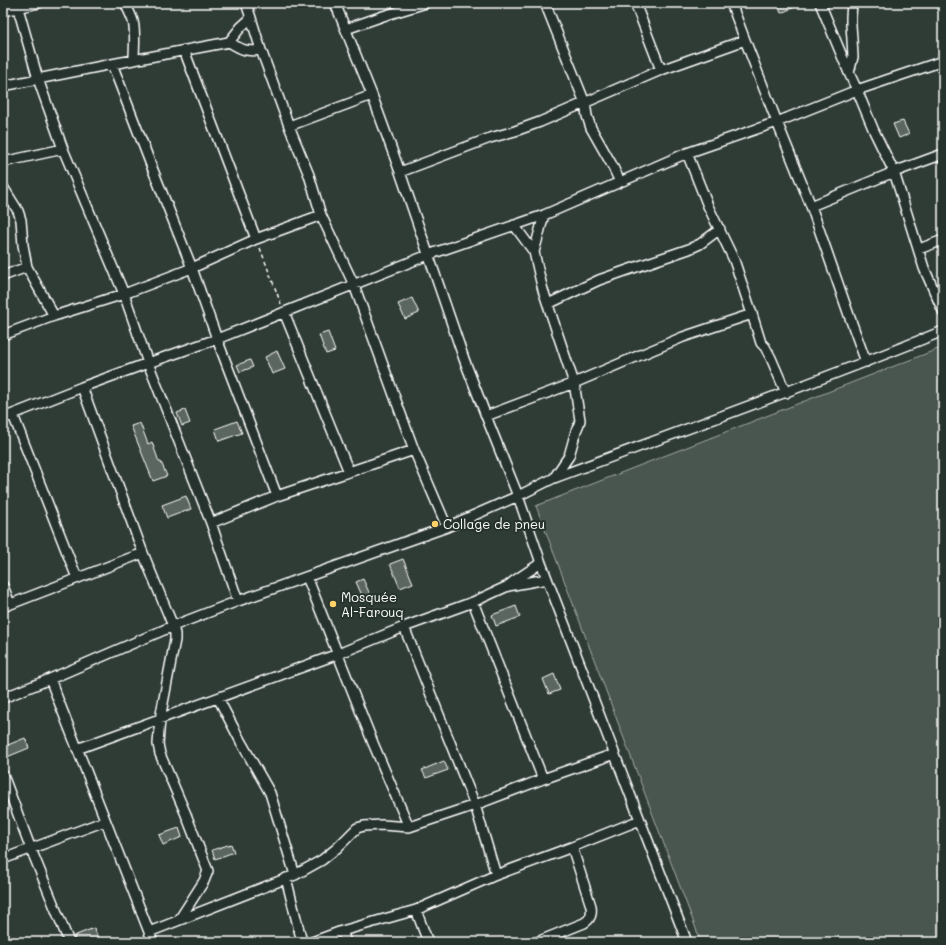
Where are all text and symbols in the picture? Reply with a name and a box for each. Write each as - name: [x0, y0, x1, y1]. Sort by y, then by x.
- place label: Collage de pneu: [443, 515, 545, 532]
- marker: Collage de pneu: [430, 519, 440, 529]
- place label: Mosquée Al-Farouq: [341, 588, 404, 620]
- marker: Mosquée Al-Farouq: [328, 599, 338, 609]

